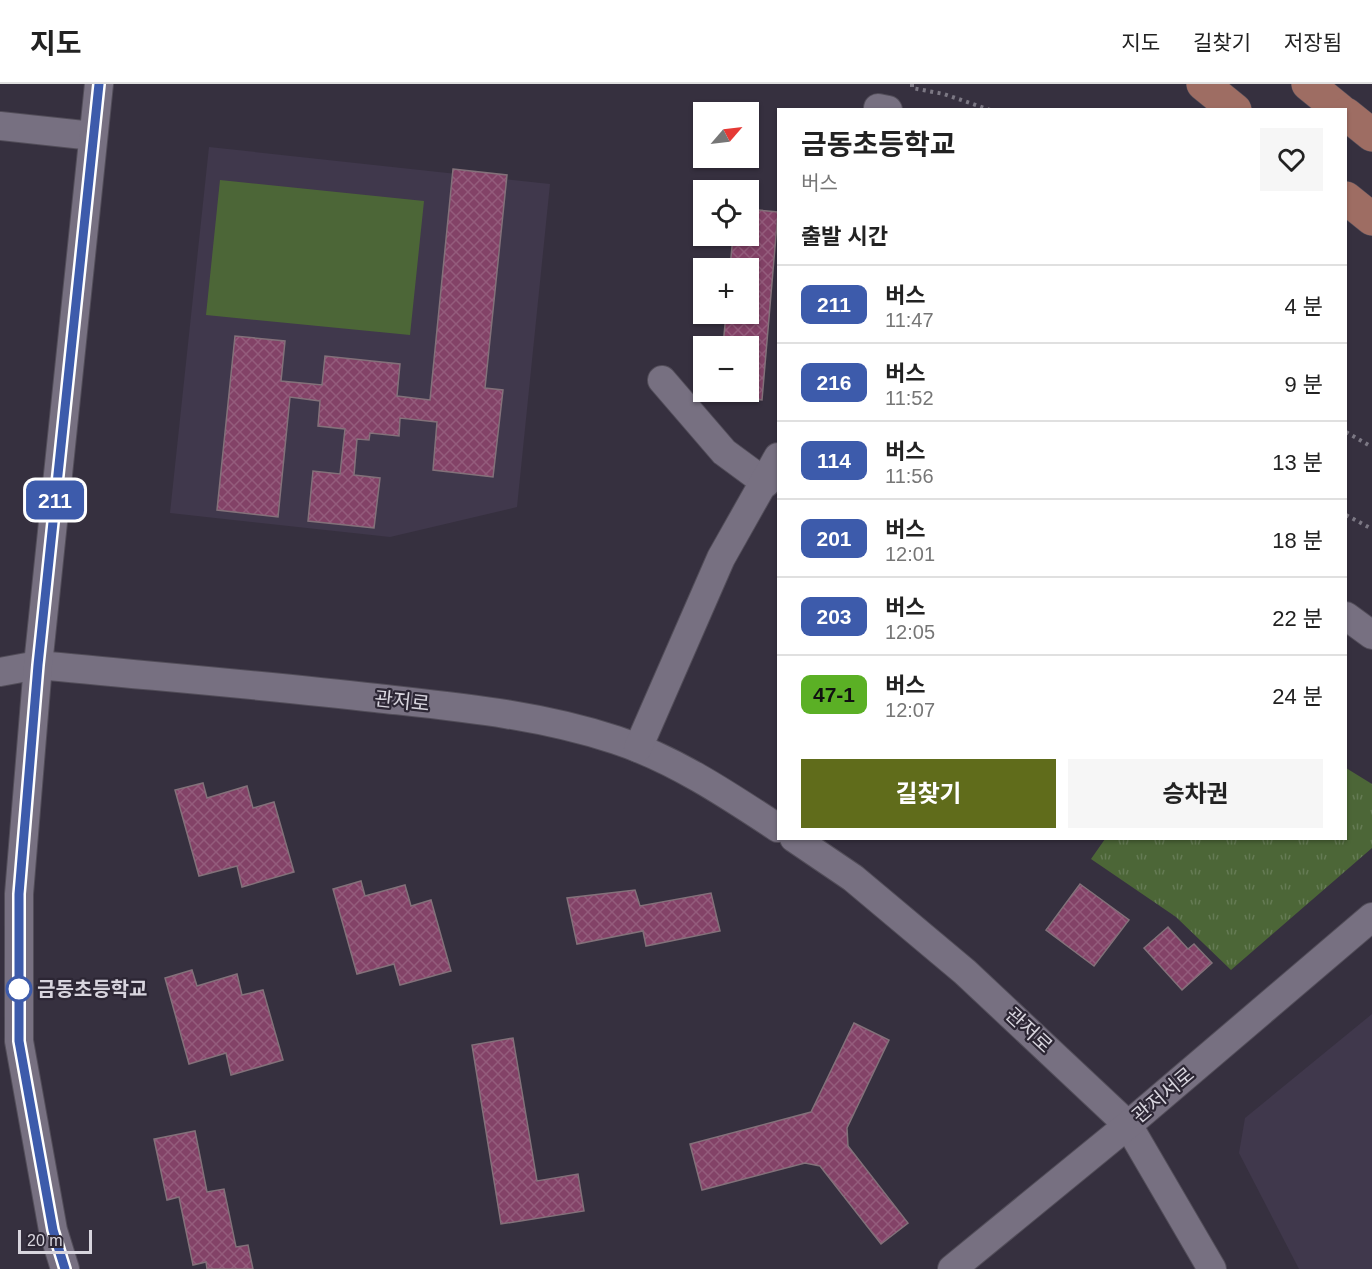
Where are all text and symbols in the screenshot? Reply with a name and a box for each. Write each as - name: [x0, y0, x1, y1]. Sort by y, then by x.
- text: 지도: [30, 28, 82, 59]
- text: 지도: [1121, 31, 1160, 54]
- text: 길찾기: [1193, 31, 1251, 54]
- text: 저장됨: [1284, 31, 1342, 54]
- north arrow: [693, 102, 759, 168]
- map controls: [693, 102, 759, 402]
- button: heart: [1260, 128, 1323, 191]
- text: 금동초등학교: [801, 129, 956, 160]
- text: 버스: [801, 172, 838, 194]
- button: locate: [693, 180, 759, 246]
- text: 출발 시간: [801, 224, 888, 249]
- button: +: [693, 258, 759, 324]
- text: 버스: [885, 283, 925, 308]
- text: 211: [817, 293, 851, 316]
- text: 4 분: [1284, 294, 1323, 319]
- text: 11:47: [885, 309, 934, 331]
- button: −: [693, 336, 759, 402]
- text: 버스: [885, 361, 925, 386]
- text: 216: [816, 371, 852, 394]
- text: 9 분: [1284, 372, 1323, 397]
- text: 11:52: [885, 387, 934, 409]
- text: 버스: [885, 439, 925, 464]
- text: 114: [817, 449, 851, 472]
- text: 13 분: [1272, 450, 1323, 475]
- text: 11:56: [885, 465, 934, 487]
- line badge: 211: [20, 480, 90, 520]
- text: 211: [38, 489, 72, 512]
- text: 버스: [885, 517, 925, 542]
- text: 201: [816, 527, 852, 550]
- text: 18 분: [1272, 528, 1323, 553]
- text: 12:01: [885, 543, 935, 565]
- text: 버스: [885, 595, 925, 620]
- text: 203: [816, 605, 852, 628]
- text: 22 분: [1272, 606, 1323, 631]
- text: 12:05: [885, 621, 935, 643]
- text: 버스: [885, 673, 926, 698]
- text: 47-1: [813, 683, 855, 706]
- text: 24 분: [1272, 684, 1323, 709]
- street label: 관저로: [373, 687, 431, 715]
- text: 12:07: [885, 699, 935, 721]
- button: 길찾기: [801, 759, 1056, 828]
- button: 승차권: [1068, 759, 1323, 828]
- marker: 금동초등학교: [6, 976, 32, 1002]
- place label: 금동초등학교: [37, 978, 147, 1000]
- street label: 관저로: [1001, 1003, 1057, 1057]
- street label: 관저서로: [1128, 1063, 1198, 1127]
- scale bar: [18, 1227, 92, 1254]
- text: 20 m: [27, 1232, 63, 1249]

